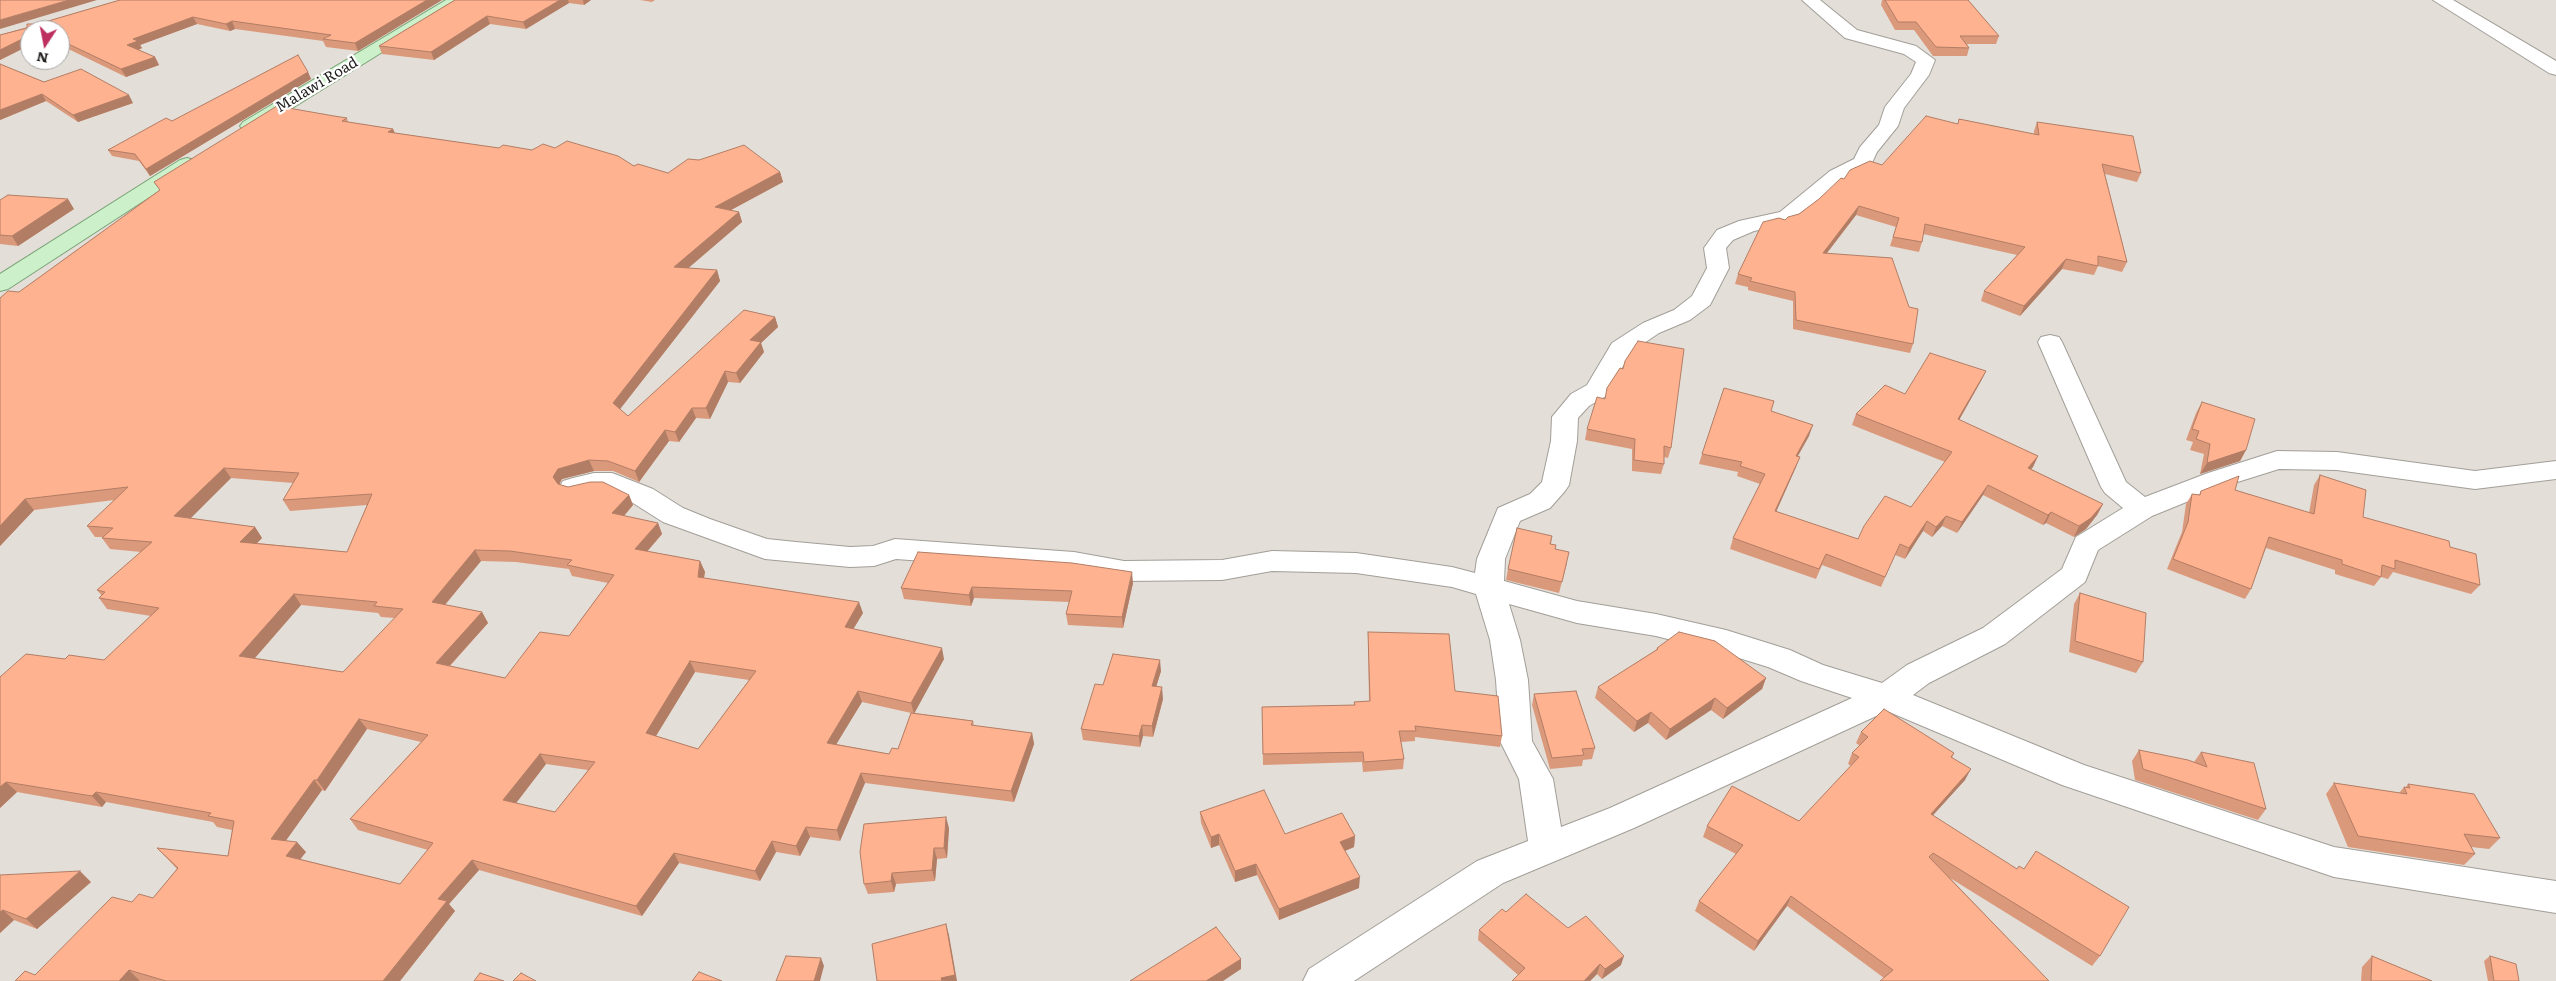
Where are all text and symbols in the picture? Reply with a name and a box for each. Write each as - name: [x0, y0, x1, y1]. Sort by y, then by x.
- north arrow: [20, 20, 70, 70]
- text: N: [35, 48, 50, 70]
- street label: Malawi Road: [273, 53, 361, 117]

